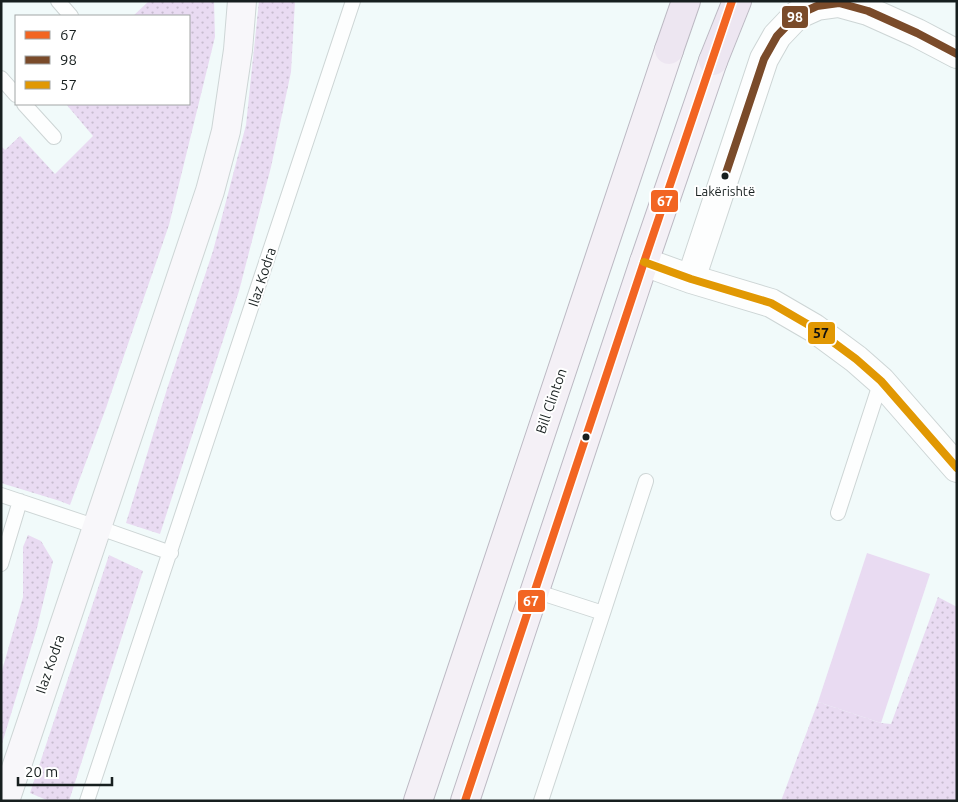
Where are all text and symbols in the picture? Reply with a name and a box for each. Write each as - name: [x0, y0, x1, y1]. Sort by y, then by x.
- line badge: 98: [781, 5, 809, 29]
- text: 98: [787, 9, 803, 25]
- legend: [15, 15, 190, 105]
- text: 67: [60, 26, 77, 43]
- text: 98: [60, 51, 77, 68]
- text: 57: [60, 76, 77, 93]
- marker: Lakërishtë: [720, 171, 730, 181]
- place label: Lakërishtë: [695, 184, 755, 198]
- line badge: 67: [650, 189, 679, 213]
- text: 67: [657, 193, 673, 209]
- street label: Ilaz Kodra: [245, 245, 279, 309]
- line badge: 57: [807, 321, 836, 345]
- text: 57: [813, 325, 829, 341]
- street label: Bill Clinton: [532, 366, 570, 436]
- unlabelled marker: [581, 432, 591, 442]
- line badge: 67: [517, 589, 546, 613]
- text: 67: [523, 593, 539, 609]
- street label: Ilaz Kodra: [32, 632, 68, 696]
- scale bar: [18, 754, 111, 786]
- text: 20 m: [25, 763, 58, 780]

